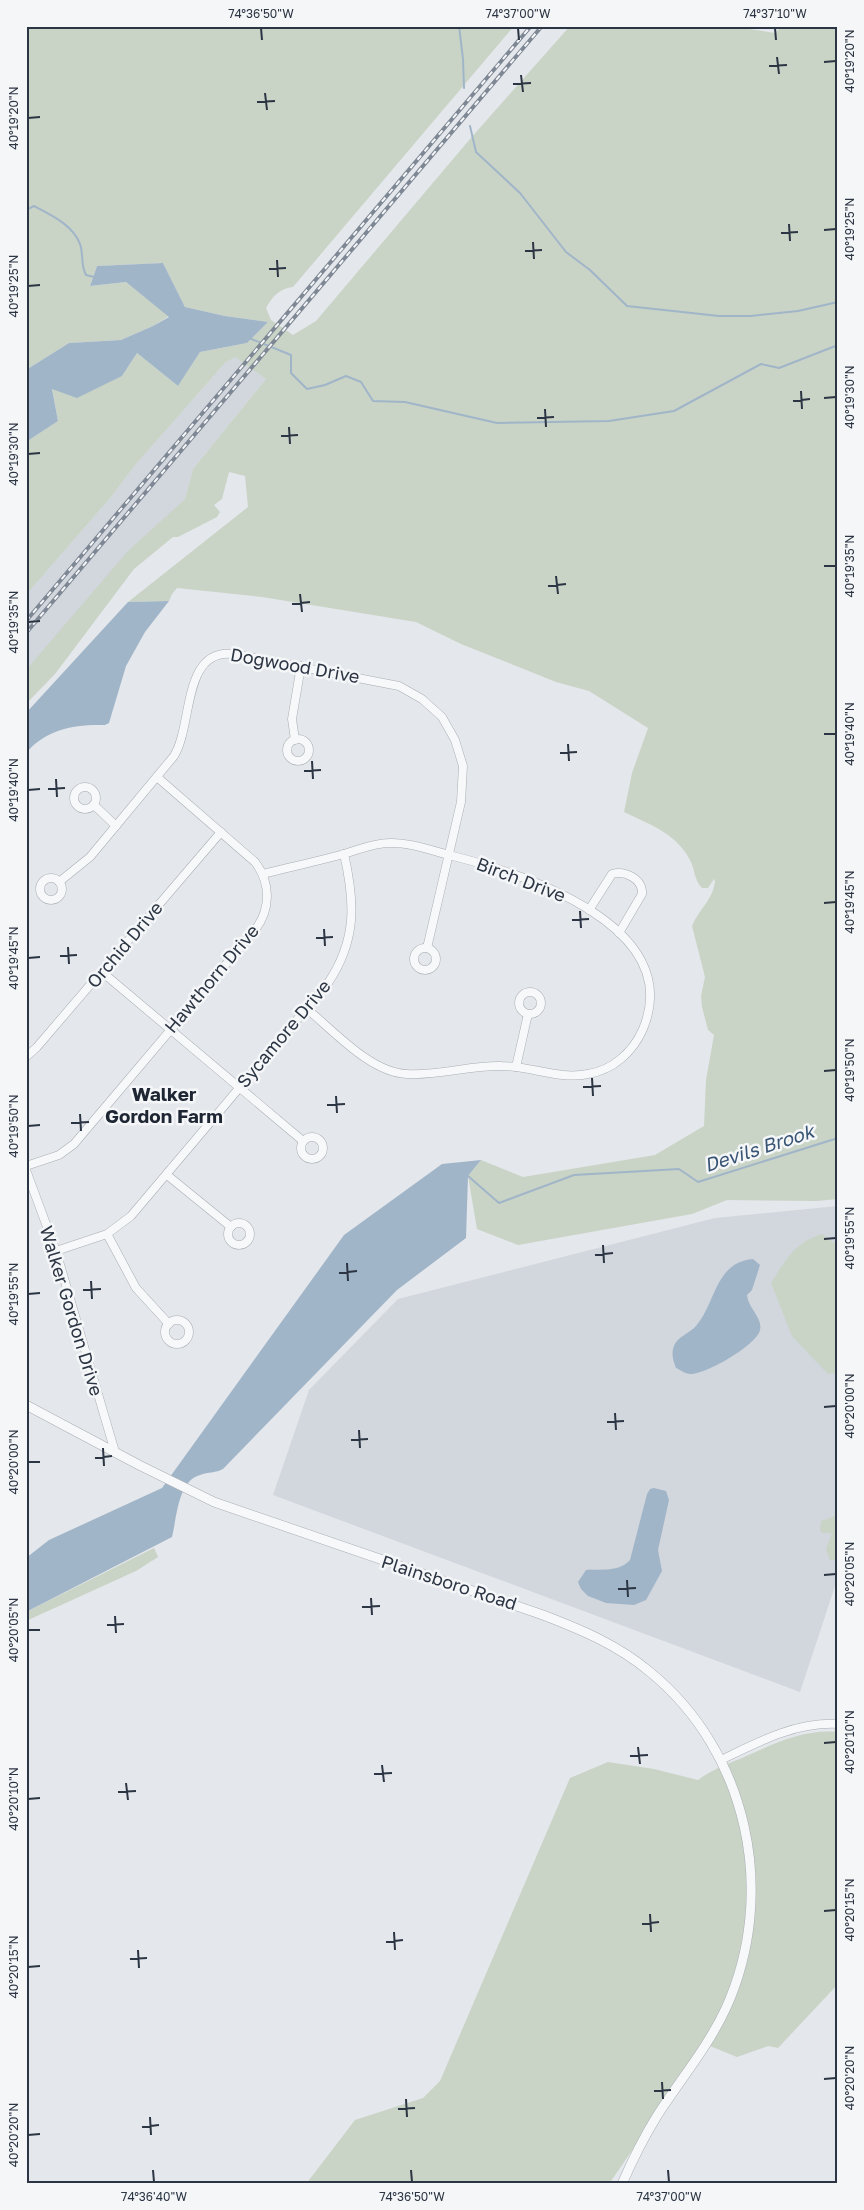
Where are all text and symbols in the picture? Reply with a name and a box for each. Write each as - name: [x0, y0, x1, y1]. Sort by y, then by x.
- text: 74°36'50"W: [228, 6, 294, 21]
- text: 74°37'00"W: [485, 6, 551, 21]
- text: 74°37'10"W: [743, 6, 807, 21]
- text: 40°19'20"N: [842, 29, 857, 93]
- text: 40°19'20"N: [6, 86, 21, 150]
- text: 40°19'25"N: [842, 198, 857, 260]
- text: 40°19'25"N: [6, 255, 21, 317]
- text: 40°19'30"N: [842, 365, 857, 429]
- text: 40°19'30"N: [6, 422, 21, 486]
- text: 40°19'35"N: [842, 535, 857, 597]
- text: 40°19'35"N: [6, 591, 21, 653]
- street label: Dogwood Drive: [229, 643, 361, 687]
- text: 40°19'40"N: [842, 702, 857, 766]
- text: 40°19'40"N: [6, 758, 21, 822]
- street label: Birch Drive: [474, 852, 569, 906]
- text: 40°19'45"N: [842, 870, 857, 934]
- street label: Orchid Drive: [82, 897, 167, 992]
- street label: Hawthorn Drive: [159, 920, 263, 1037]
- text: 40°19'45"N: [6, 926, 21, 990]
- street label: Sycamore Drive: [232, 975, 335, 1092]
- text: 40°19'50"N: [842, 1038, 857, 1102]
- district label: Walker Gordon Farm: [105, 1082, 223, 1127]
- text: 40°19'50"N: [6, 1094, 21, 1158]
- water label: Devils Brook: [701, 1118, 819, 1176]
- text: 40°19'55"N: [842, 1207, 857, 1269]
- street label: Walker Gordon Drive: [36, 1223, 108, 1398]
- text: 40°19'55"N: [6, 1263, 21, 1325]
- text: 40°20'00"N: [842, 1373, 857, 1439]
- text: 40°20'00"N: [6, 1429, 21, 1495]
- text: 40°20'05"N: [842, 1542, 857, 1606]
- street label: Plainsboro Road: [379, 1550, 520, 1614]
- text: 40°20'05"N: [6, 1598, 21, 1662]
- text: 40°20'10"N: [842, 1710, 857, 1774]
- text: 40°20'10"N: [6, 1767, 21, 1831]
- text: 40°20'15"N: [842, 1878, 857, 1942]
- text: 40°20'15"N: [6, 1935, 21, 1999]
- text: 40°20'20"N: [842, 2046, 857, 2110]
- text: 40°20'20"N: [6, 2103, 21, 2167]
- text: 74°36'40"W: [121, 2189, 187, 2204]
- text: 74°36'50"W: [379, 2189, 445, 2204]
- text: 74°37'00"W: [636, 2189, 702, 2204]

